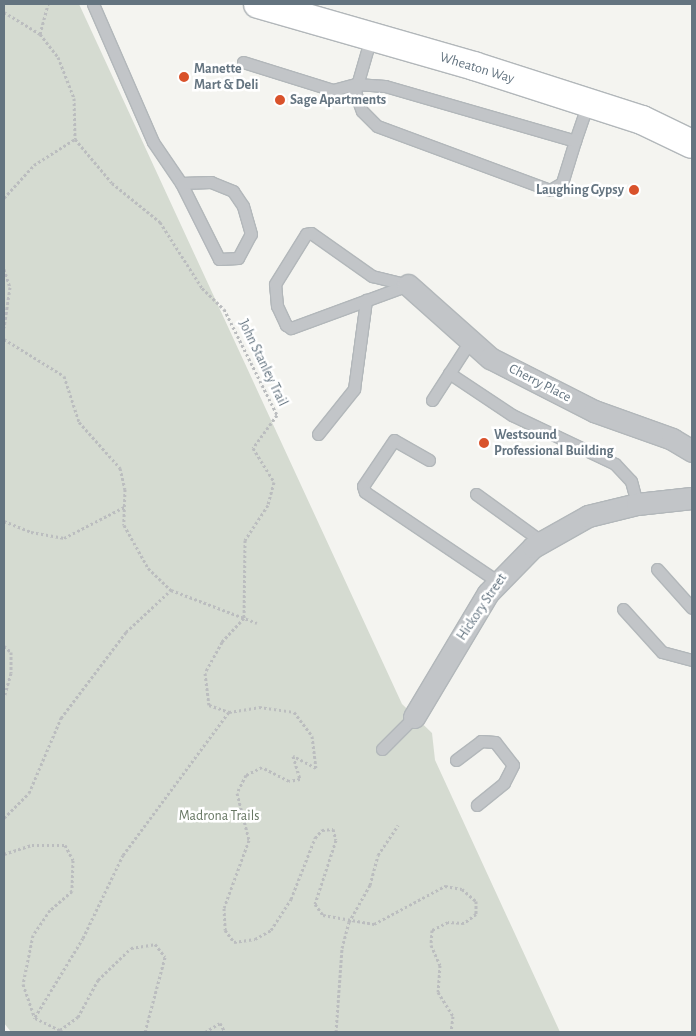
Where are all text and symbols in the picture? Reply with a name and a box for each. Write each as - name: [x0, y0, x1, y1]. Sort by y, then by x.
- street label: Wheaton Way: [438, 49, 516, 87]
- place label: Manette Mart & Deli: [194, 61, 259, 94]
- marker: Manette Mart & Deli: [178, 71, 190, 83]
- place label: Sage Apartments: [290, 92, 386, 108]
- marker: Sage Apartments: [274, 94, 286, 106]
- place label: Laughing Gypsy: [536, 182, 624, 198]
- marker: Laughing Gypsy: [628, 184, 640, 196]
- street label: John Stanley Trail: [235, 317, 291, 409]
- street label: Cherry Place: [506, 360, 574, 406]
- place label: Westsound Professional Building: [494, 427, 614, 460]
- marker: Westsound Professional Building: [478, 437, 490, 449]
- street label: Hickory Street: [453, 570, 511, 644]
- park label: Madrona Trails: [179, 808, 259, 824]

